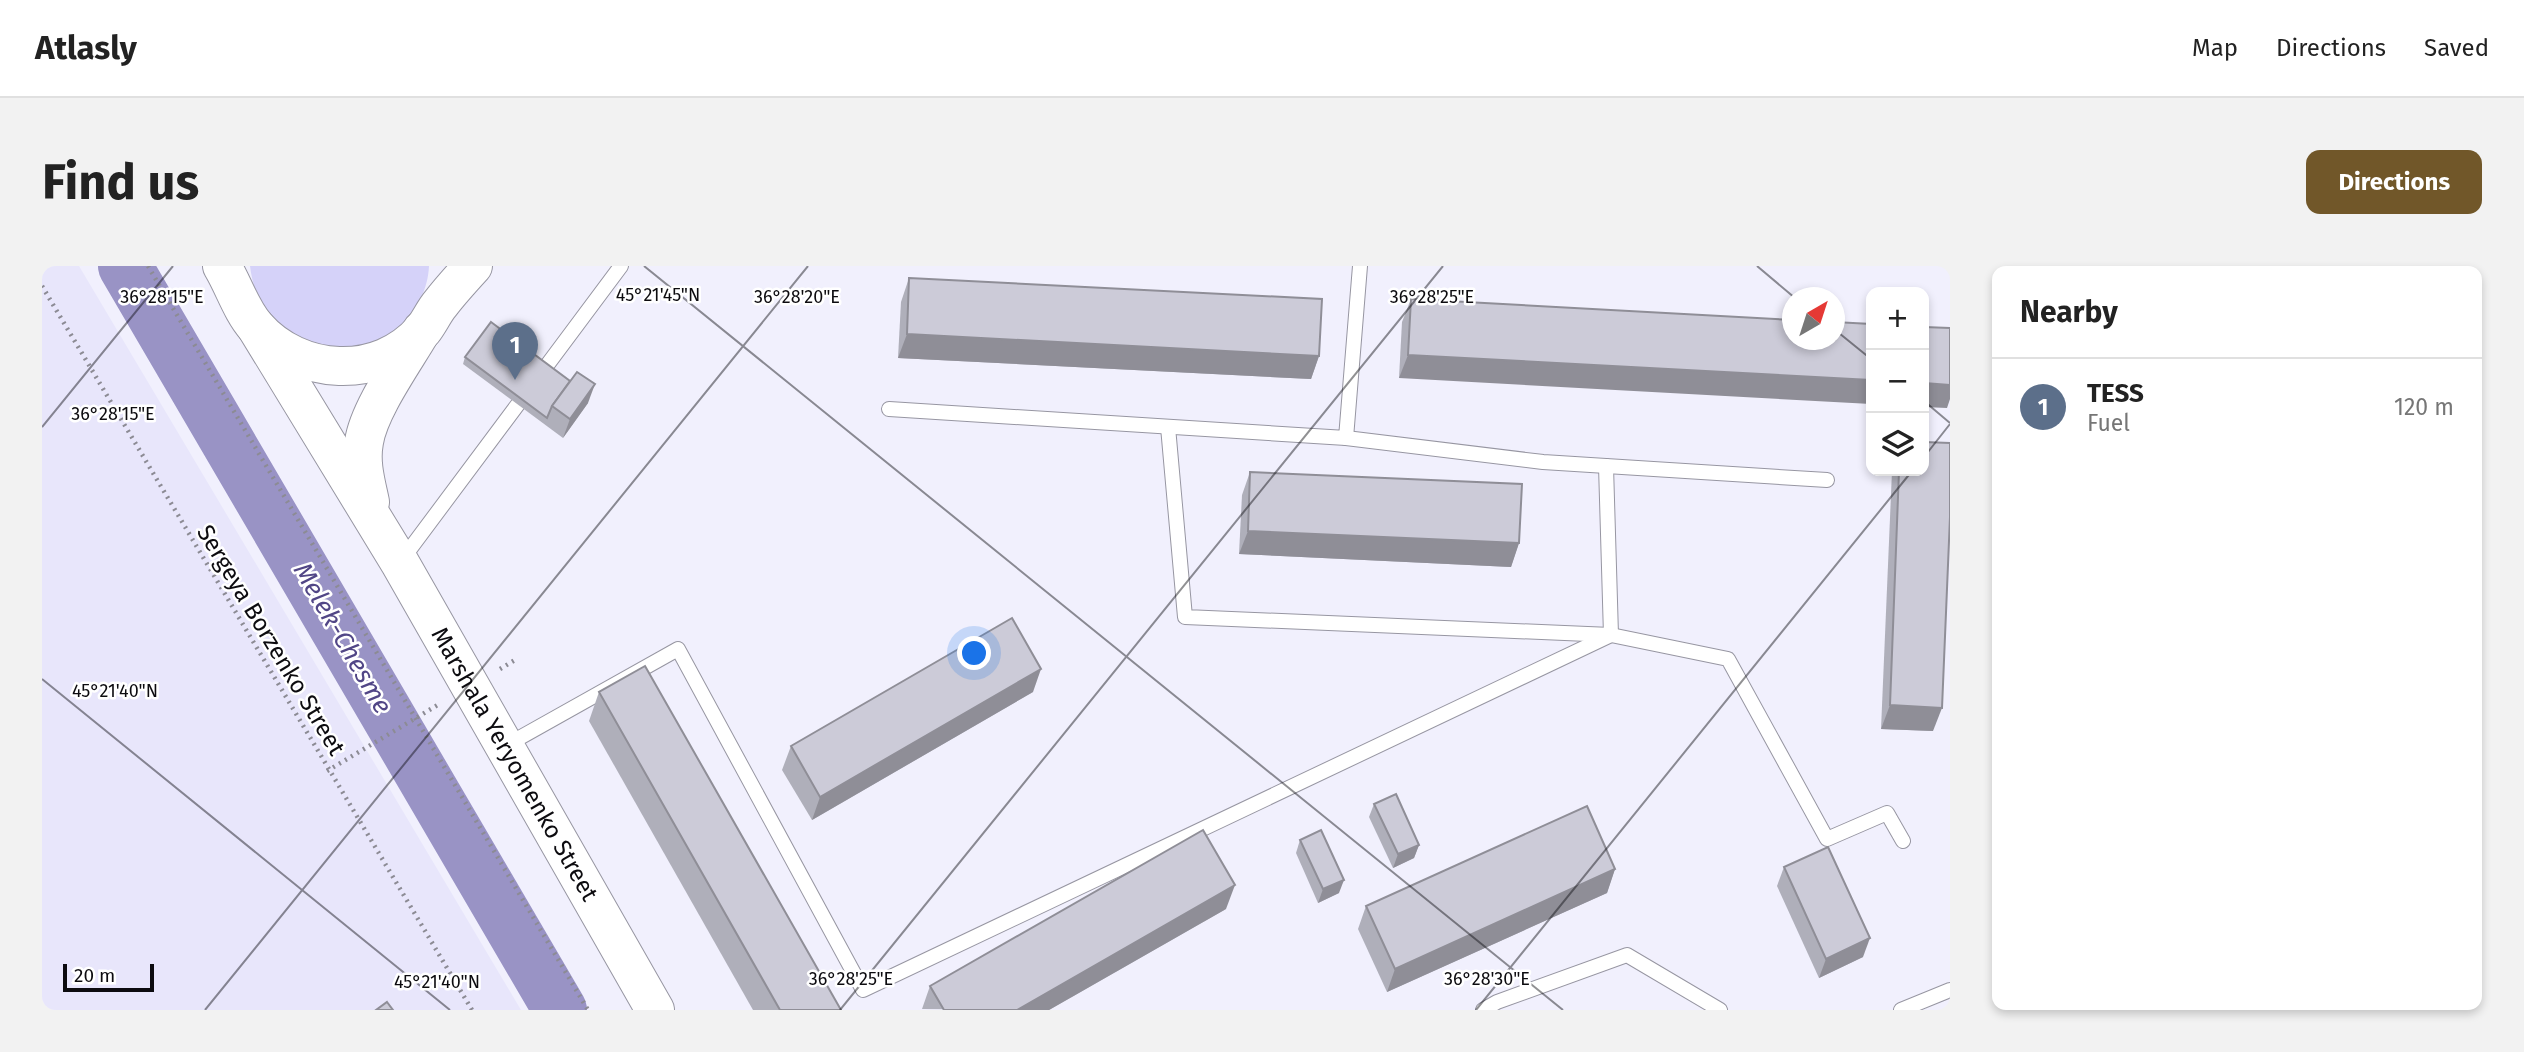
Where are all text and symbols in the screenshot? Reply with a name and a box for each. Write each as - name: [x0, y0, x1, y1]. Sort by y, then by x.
- text: Atlasly: [35, 28, 137, 68]
- text: Map: [2192, 34, 2238, 62]
- text: Directions: [2276, 34, 2386, 62]
- text: Saved: [2424, 34, 2489, 62]
- button: Directions: [2306, 150, 2482, 214]
- text: Find us: [42, 153, 199, 212]
- text: 45°21'45"N: [616, 284, 700, 306]
- text: 36°28'15"E: [120, 286, 204, 308]
- text: 36°28'20"E: [754, 286, 840, 308]
- text: 36°28'25"E: [1390, 286, 1474, 308]
- north arrow: [1782, 287, 1845, 350]
- map controls: [1866, 287, 1929, 476]
- button: +: [1866, 287, 1929, 350]
- text: Nearby: [2020, 294, 2118, 330]
- pin: 1: [492, 322, 538, 380]
- button: −: [1866, 350, 1929, 413]
- text: TESS: [2087, 378, 2144, 409]
- text: 1: [2038, 393, 2048, 421]
- text: 120 m: [2394, 393, 2454, 421]
- text: 36°28'15"E: [71, 403, 155, 425]
- text: Fuel: [2087, 409, 2130, 437]
- button: layers: [1866, 413, 1929, 476]
- street label: Sergeya Borzenko Street: [191, 520, 351, 760]
- water label: Melek-Chesme: [287, 557, 398, 719]
- street label: Marshala Yeryomenko Street: [426, 622, 604, 906]
- your location: [957, 636, 991, 670]
- text: 45°21'40"N: [72, 680, 158, 702]
- scale bar: [63, 961, 154, 993]
- text: 20 m: [74, 964, 115, 987]
- text: 36°28'25"E: [809, 968, 893, 990]
- text: 36°28'30"E: [1444, 968, 1530, 990]
- text: 45°21'40"N: [394, 971, 480, 993]

